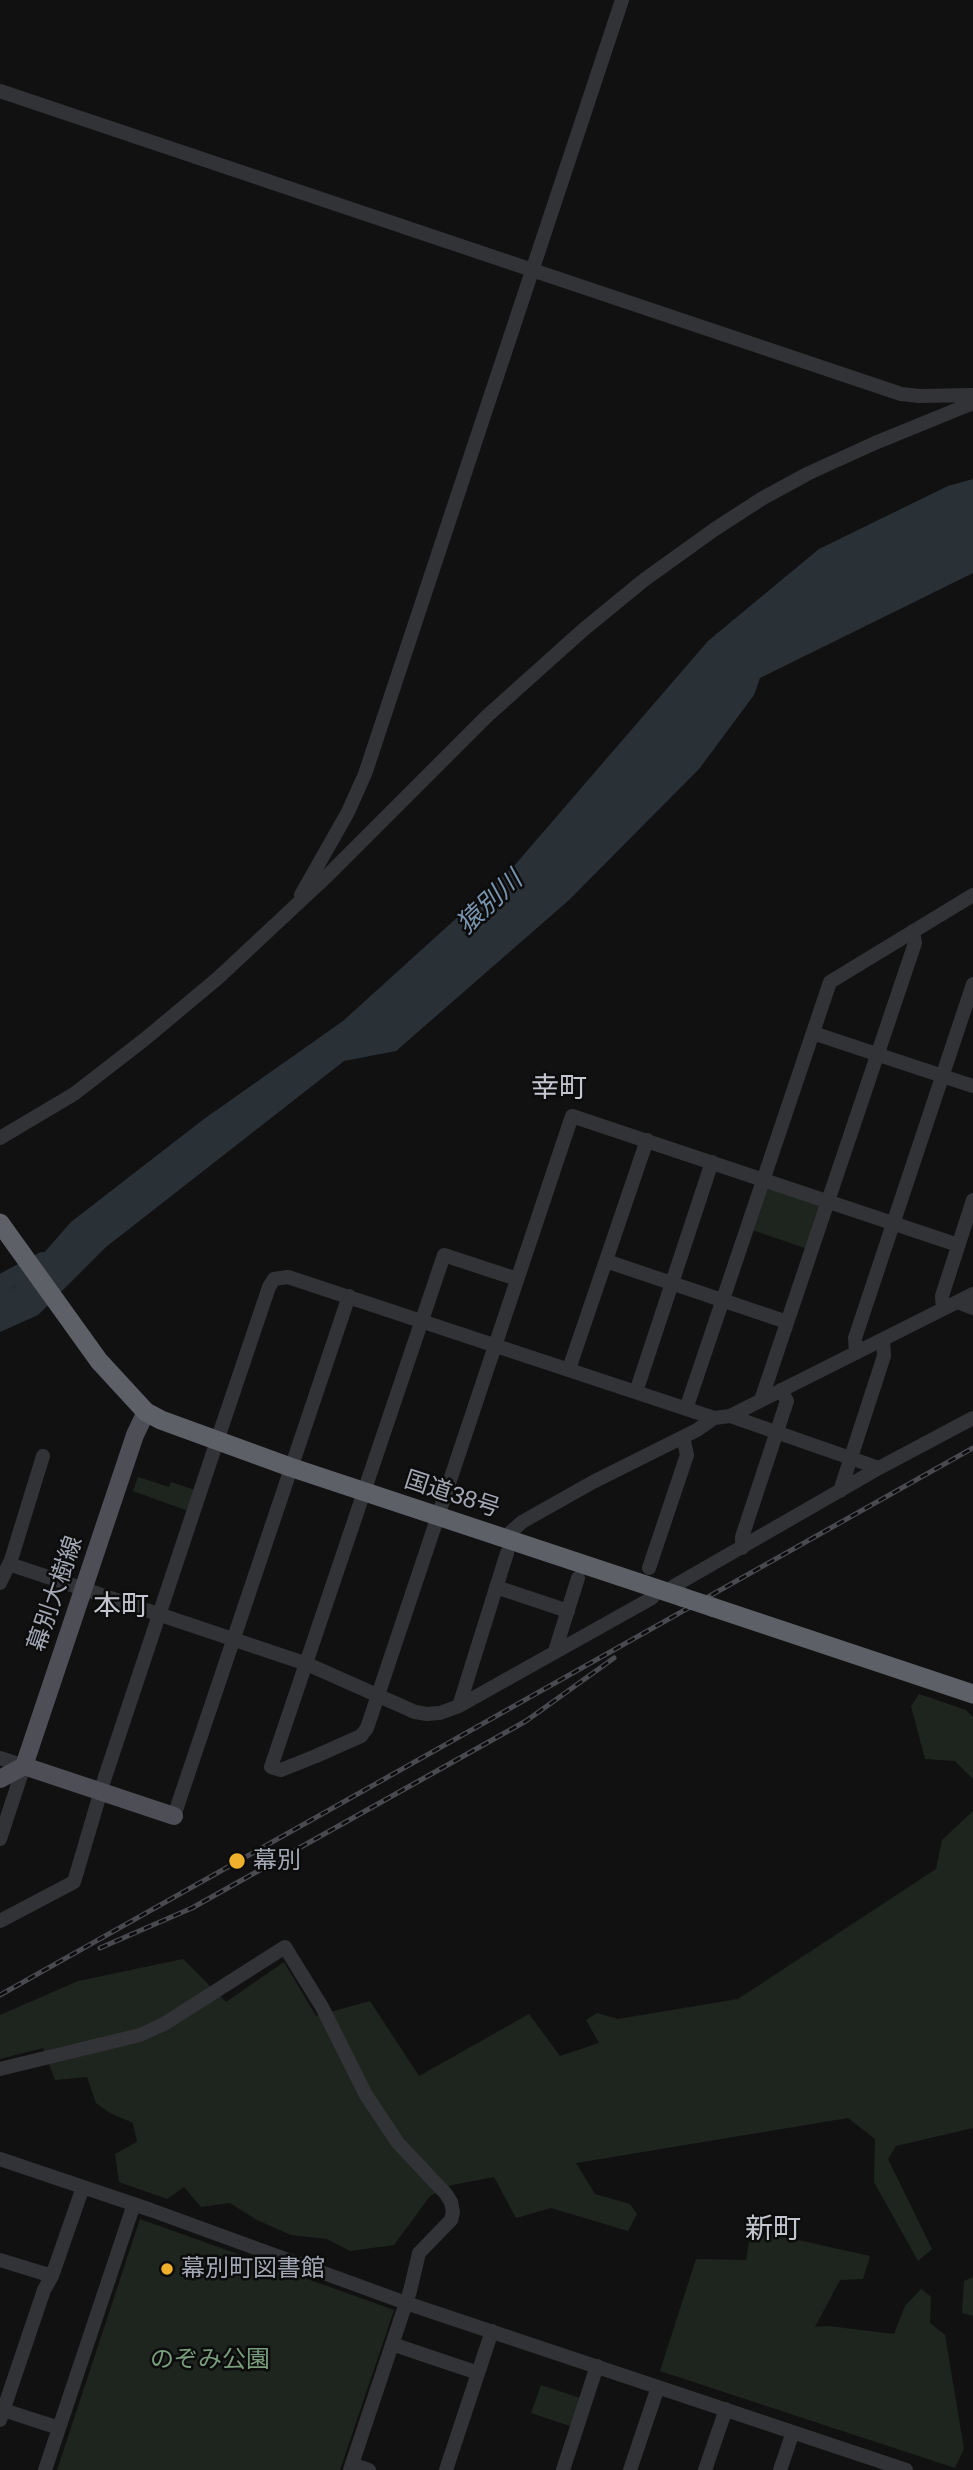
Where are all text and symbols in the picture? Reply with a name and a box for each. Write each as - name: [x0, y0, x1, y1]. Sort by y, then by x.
- water label: 猿別川: [451, 865, 529, 941]
- district label: 幸町: [531, 1072, 587, 1106]
- street label: 国道38号: [401, 1466, 503, 1524]
- street label: 幕別大樹線: [23, 1533, 89, 1655]
- district label: 本町: [93, 1590, 149, 1624]
- place label: 幕別: [253, 1847, 301, 1875]
- marker: 幕別: [227, 1851, 247, 1871]
- district label: 新町: [745, 2213, 801, 2247]
- place label: 幕別町図書館: [181, 2255, 325, 2283]
- marker: 幕別町図書館: [159, 2261, 175, 2277]
- park label: のぞみ公園: [150, 2346, 270, 2374]

